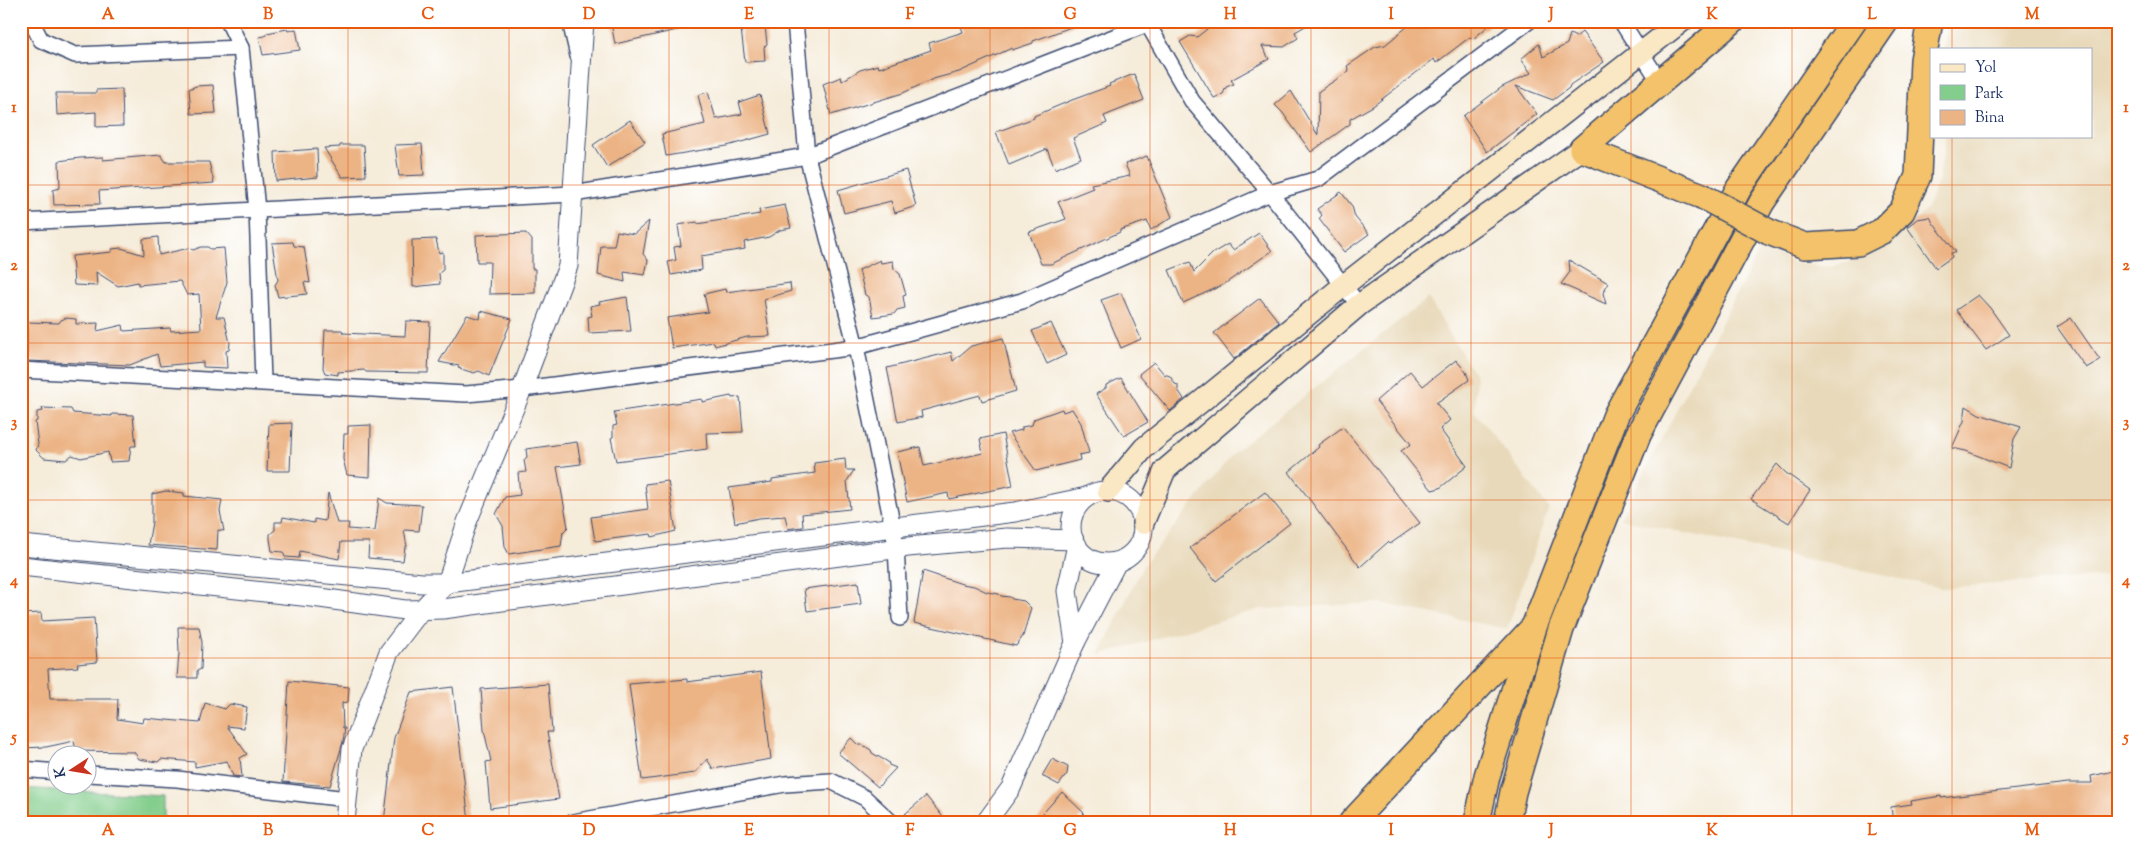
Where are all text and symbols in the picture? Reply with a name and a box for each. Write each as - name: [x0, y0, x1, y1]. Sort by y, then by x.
- text: A: [102, 4, 115, 27]
- text: B: [263, 4, 273, 27]
- text: C: [422, 4, 435, 27]
- text: D: [583, 4, 596, 27]
- text: E: [744, 4, 754, 27]
- text: F: [906, 4, 915, 27]
- text: G: [1063, 4, 1077, 27]
- text: H: [1224, 4, 1237, 27]
- text: I: [1388, 4, 1394, 27]
- text: J: [1547, 4, 1554, 27]
- text: K: [1706, 4, 1718, 27]
- text: L: [1867, 4, 1877, 27]
- text: M: [2025, 4, 2040, 27]
- legend: [1930, 48, 2092, 138]
- text: Yol: [1975, 58, 1997, 79]
- text: Park: [1975, 84, 2004, 105]
- text: 1: [11, 97, 17, 120]
- text: 1: [2123, 97, 2129, 120]
- text: Bina: [1975, 108, 2005, 129]
- text: 2: [10, 255, 18, 278]
- text: 2: [2122, 255, 2130, 278]
- text: 3: [11, 412, 18, 435]
- text: 3: [2123, 412, 2130, 435]
- text: 4: [9, 570, 18, 593]
- text: 4: [2121, 570, 2130, 593]
- text: 5: [9, 727, 17, 750]
- text: 5: [2121, 727, 2129, 750]
- north arrow: [48, 746, 98, 796]
- text: K: [50, 764, 72, 779]
- text: A: [102, 820, 115, 843]
- text: B: [263, 820, 273, 843]
- text: C: [422, 820, 435, 843]
- text: D: [583, 820, 596, 843]
- text: E: [744, 820, 754, 843]
- text: F: [906, 820, 915, 843]
- text: G: [1063, 820, 1077, 843]
- text: H: [1224, 820, 1237, 843]
- text: I: [1388, 820, 1394, 843]
- text: J: [1547, 820, 1554, 843]
- text: K: [1706, 820, 1718, 843]
- text: L: [1867, 820, 1877, 843]
- text: M: [2025, 820, 2040, 843]

